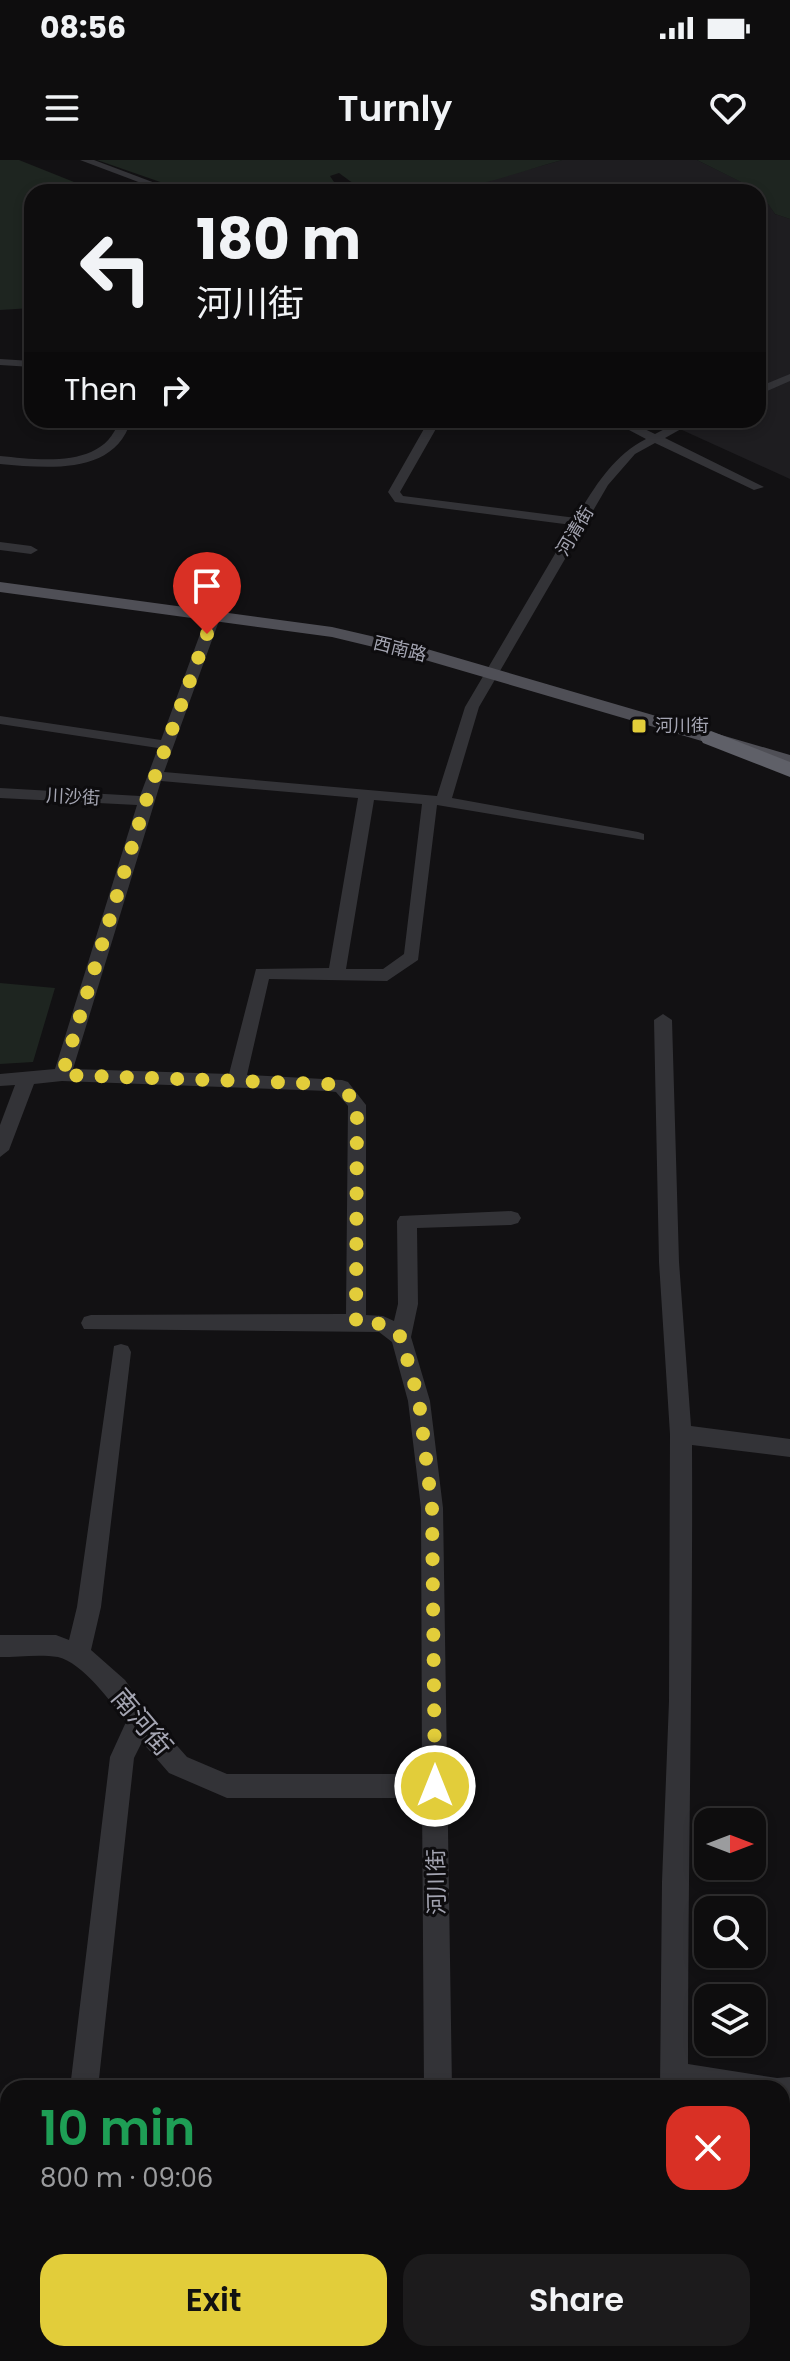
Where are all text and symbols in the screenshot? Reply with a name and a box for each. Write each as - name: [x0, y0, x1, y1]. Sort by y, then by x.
- text: 08:56: [40, 6, 126, 49]
- text: Turnly: [338, 83, 452, 134]
- icon: menu: [40, 86, 84, 130]
- icon: heart: [706, 86, 750, 130]
- text: 180 m: [196, 200, 361, 279]
- icon: left: [64, 216, 168, 320]
- text: 河川街: [196, 278, 304, 329]
- text: Then: [64, 368, 137, 411]
- icon: right: [153, 368, 197, 412]
- street label: 河清街: [550, 501, 599, 560]
- pin: [173, 552, 241, 634]
- icon: arrive: [185, 564, 229, 608]
- street label: 西南路: [371, 630, 429, 667]
- place label: 河川街: [655, 713, 709, 738]
- marker: 河川街: [630, 717, 648, 735]
- street label: 川沙街: [45, 783, 101, 810]
- street label: 南河街: [103, 1681, 181, 1763]
- position arrow: [393, 1744, 477, 1828]
- north arrow: [694, 1808, 766, 1880]
- map controls: [694, 1808, 766, 2056]
- street label: 河川街: [420, 1849, 453, 1915]
- button: search: [694, 1896, 766, 1968]
- button: layers: [694, 1984, 766, 2056]
- text: 10 min: [40, 2095, 195, 2162]
- button: close: [666, 2106, 750, 2190]
- text: 800 m · 09:06: [40, 2160, 213, 2196]
- button: Exit: [40, 2254, 387, 2346]
- button: Share: [403, 2254, 750, 2346]

